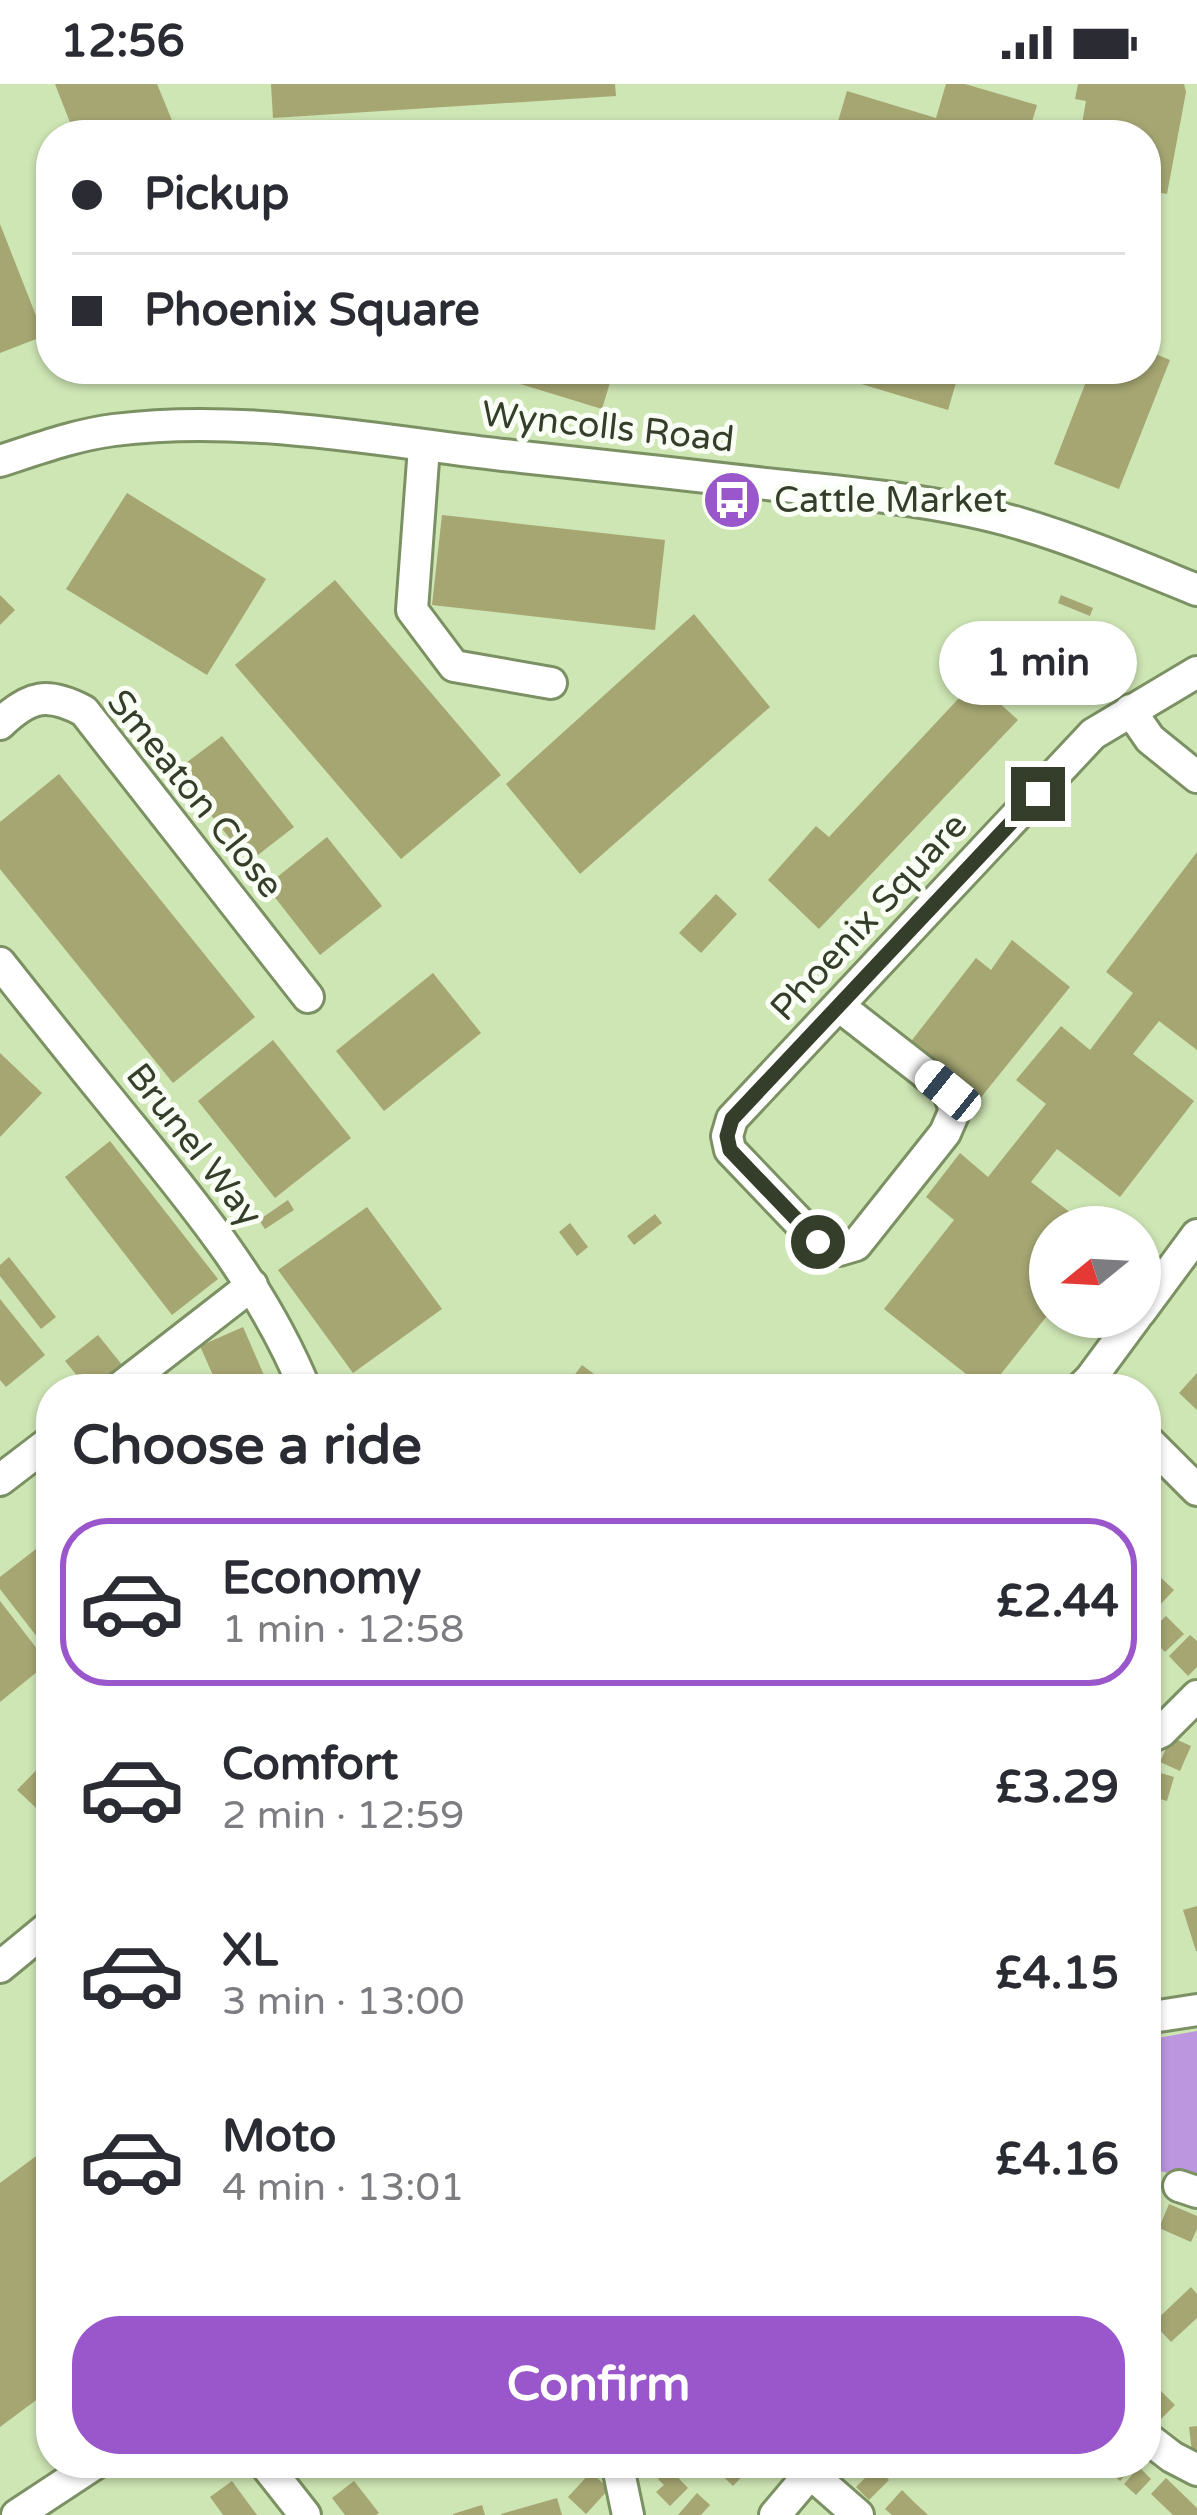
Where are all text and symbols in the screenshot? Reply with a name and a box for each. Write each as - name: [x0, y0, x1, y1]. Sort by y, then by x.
- text: 12:56: [60, 15, 185, 69]
- text: Pickup: [144, 168, 289, 222]
- text: Phoenix Square: [144, 284, 480, 338]
- street label: Wyncolls Road: [480, 392, 736, 462]
- bus stop icon: Cattle Market: [701, 469, 763, 531]
- place label: Cattle Market: [774, 479, 1007, 522]
- callout: 1 min: [939, 620, 1137, 704]
- text: 1 min: [986, 639, 1090, 686]
- street label: Smeaton Close: [98, 681, 292, 907]
- route end: [1011, 767, 1065, 821]
- street label: Phoenix Square: [762, 804, 976, 1030]
- car: [909, 1054, 987, 1128]
- street label: Brunel Way: [117, 1055, 271, 1235]
- north arrow: [1029, 1206, 1161, 1338]
- map controls: [1029, 1206, 1161, 1338]
- route start: [791, 1215, 845, 1269]
- text: Choose a ride: [72, 1413, 422, 1478]
- icon: car: [78, 1548, 186, 1656]
- text: Economy: [222, 1552, 421, 1606]
- text: £2.44: [996, 1575, 1119, 1629]
- text: 1 min · 12:58: [222, 1606, 464, 1653]
- icon: car: [78, 1734, 186, 1842]
- text: Comfort: [222, 1738, 398, 1792]
- text: £3.29: [995, 1761, 1119, 1815]
- text: 2 min · 12:59: [222, 1792, 464, 1839]
- icon: car: [78, 1920, 186, 2028]
- text: XL: [222, 1924, 278, 1978]
- text: £4.15: [995, 1947, 1119, 2001]
- text: 3 min · 13:00: [222, 1978, 464, 2025]
- icon: car: [78, 2106, 186, 2214]
- text: Moto: [222, 2110, 336, 2164]
- text: £4.16: [995, 2133, 1119, 2187]
- text: 4 min · 13:01: [222, 2164, 464, 2211]
- button: Confirm: [72, 2316, 1125, 2454]

